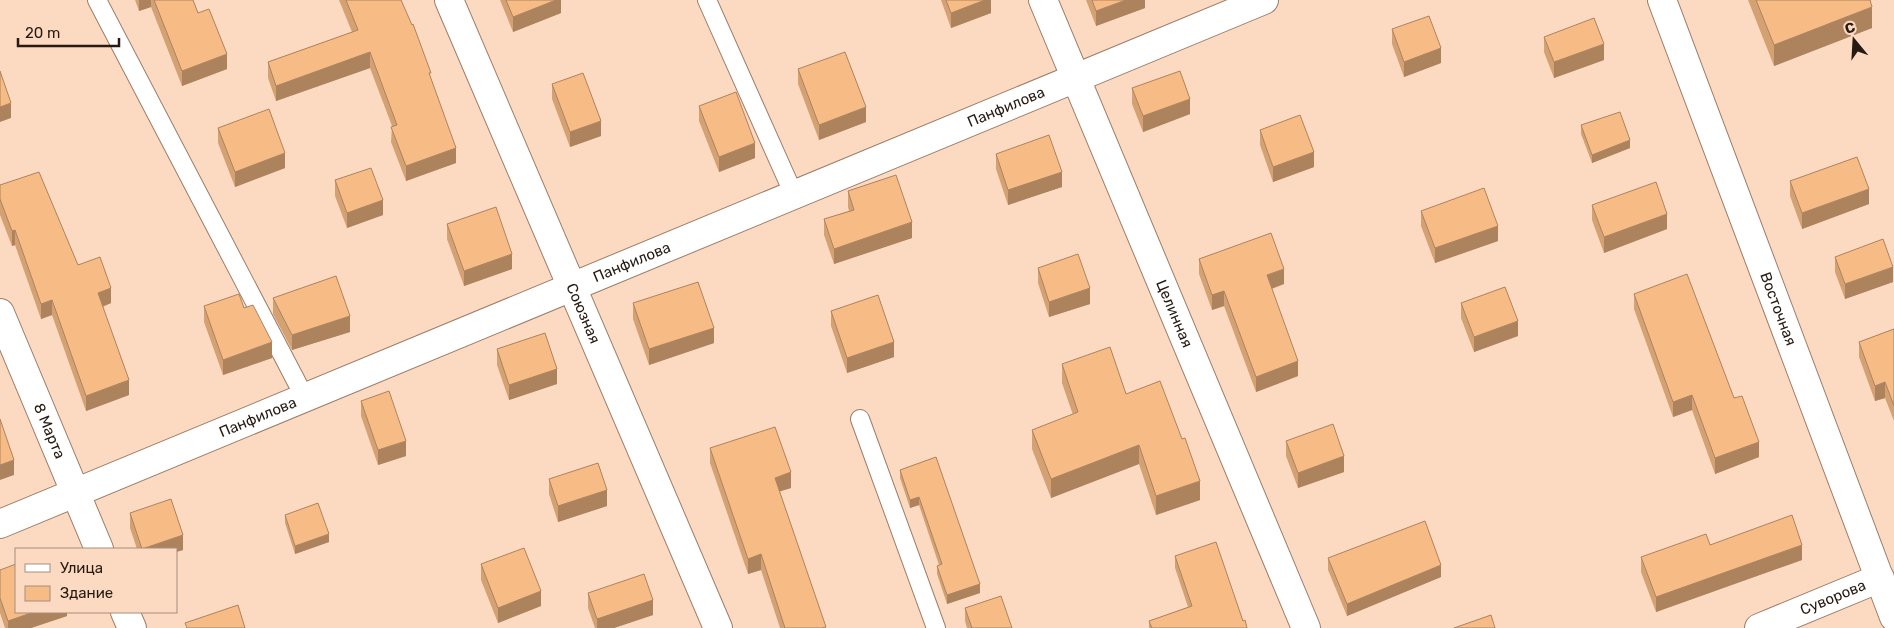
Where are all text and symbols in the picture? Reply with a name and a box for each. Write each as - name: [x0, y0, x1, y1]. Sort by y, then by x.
- scale bar: [18, 15, 119, 47]
- north arrow: [1829, 15, 1879, 65]
- text: С: [1843, 18, 1858, 38]
- text: 20 m: [25, 24, 60, 42]
- street label: Панфилова: [965, 83, 1047, 131]
- street label: Панфилова: [590, 238, 673, 286]
- street label: Восточная: [1756, 270, 1800, 348]
- street label: Целинная: [1152, 277, 1197, 350]
- street label: Союзная: [562, 281, 604, 346]
- street label: Панфилова: [216, 393, 299, 441]
- street label: 8 Марта: [30, 401, 69, 461]
- legend: [15, 548, 178, 613]
- text: Улица: [60, 559, 103, 577]
- street label: Суворова: [1797, 576, 1869, 619]
- text: Здание: [60, 584, 113, 602]

